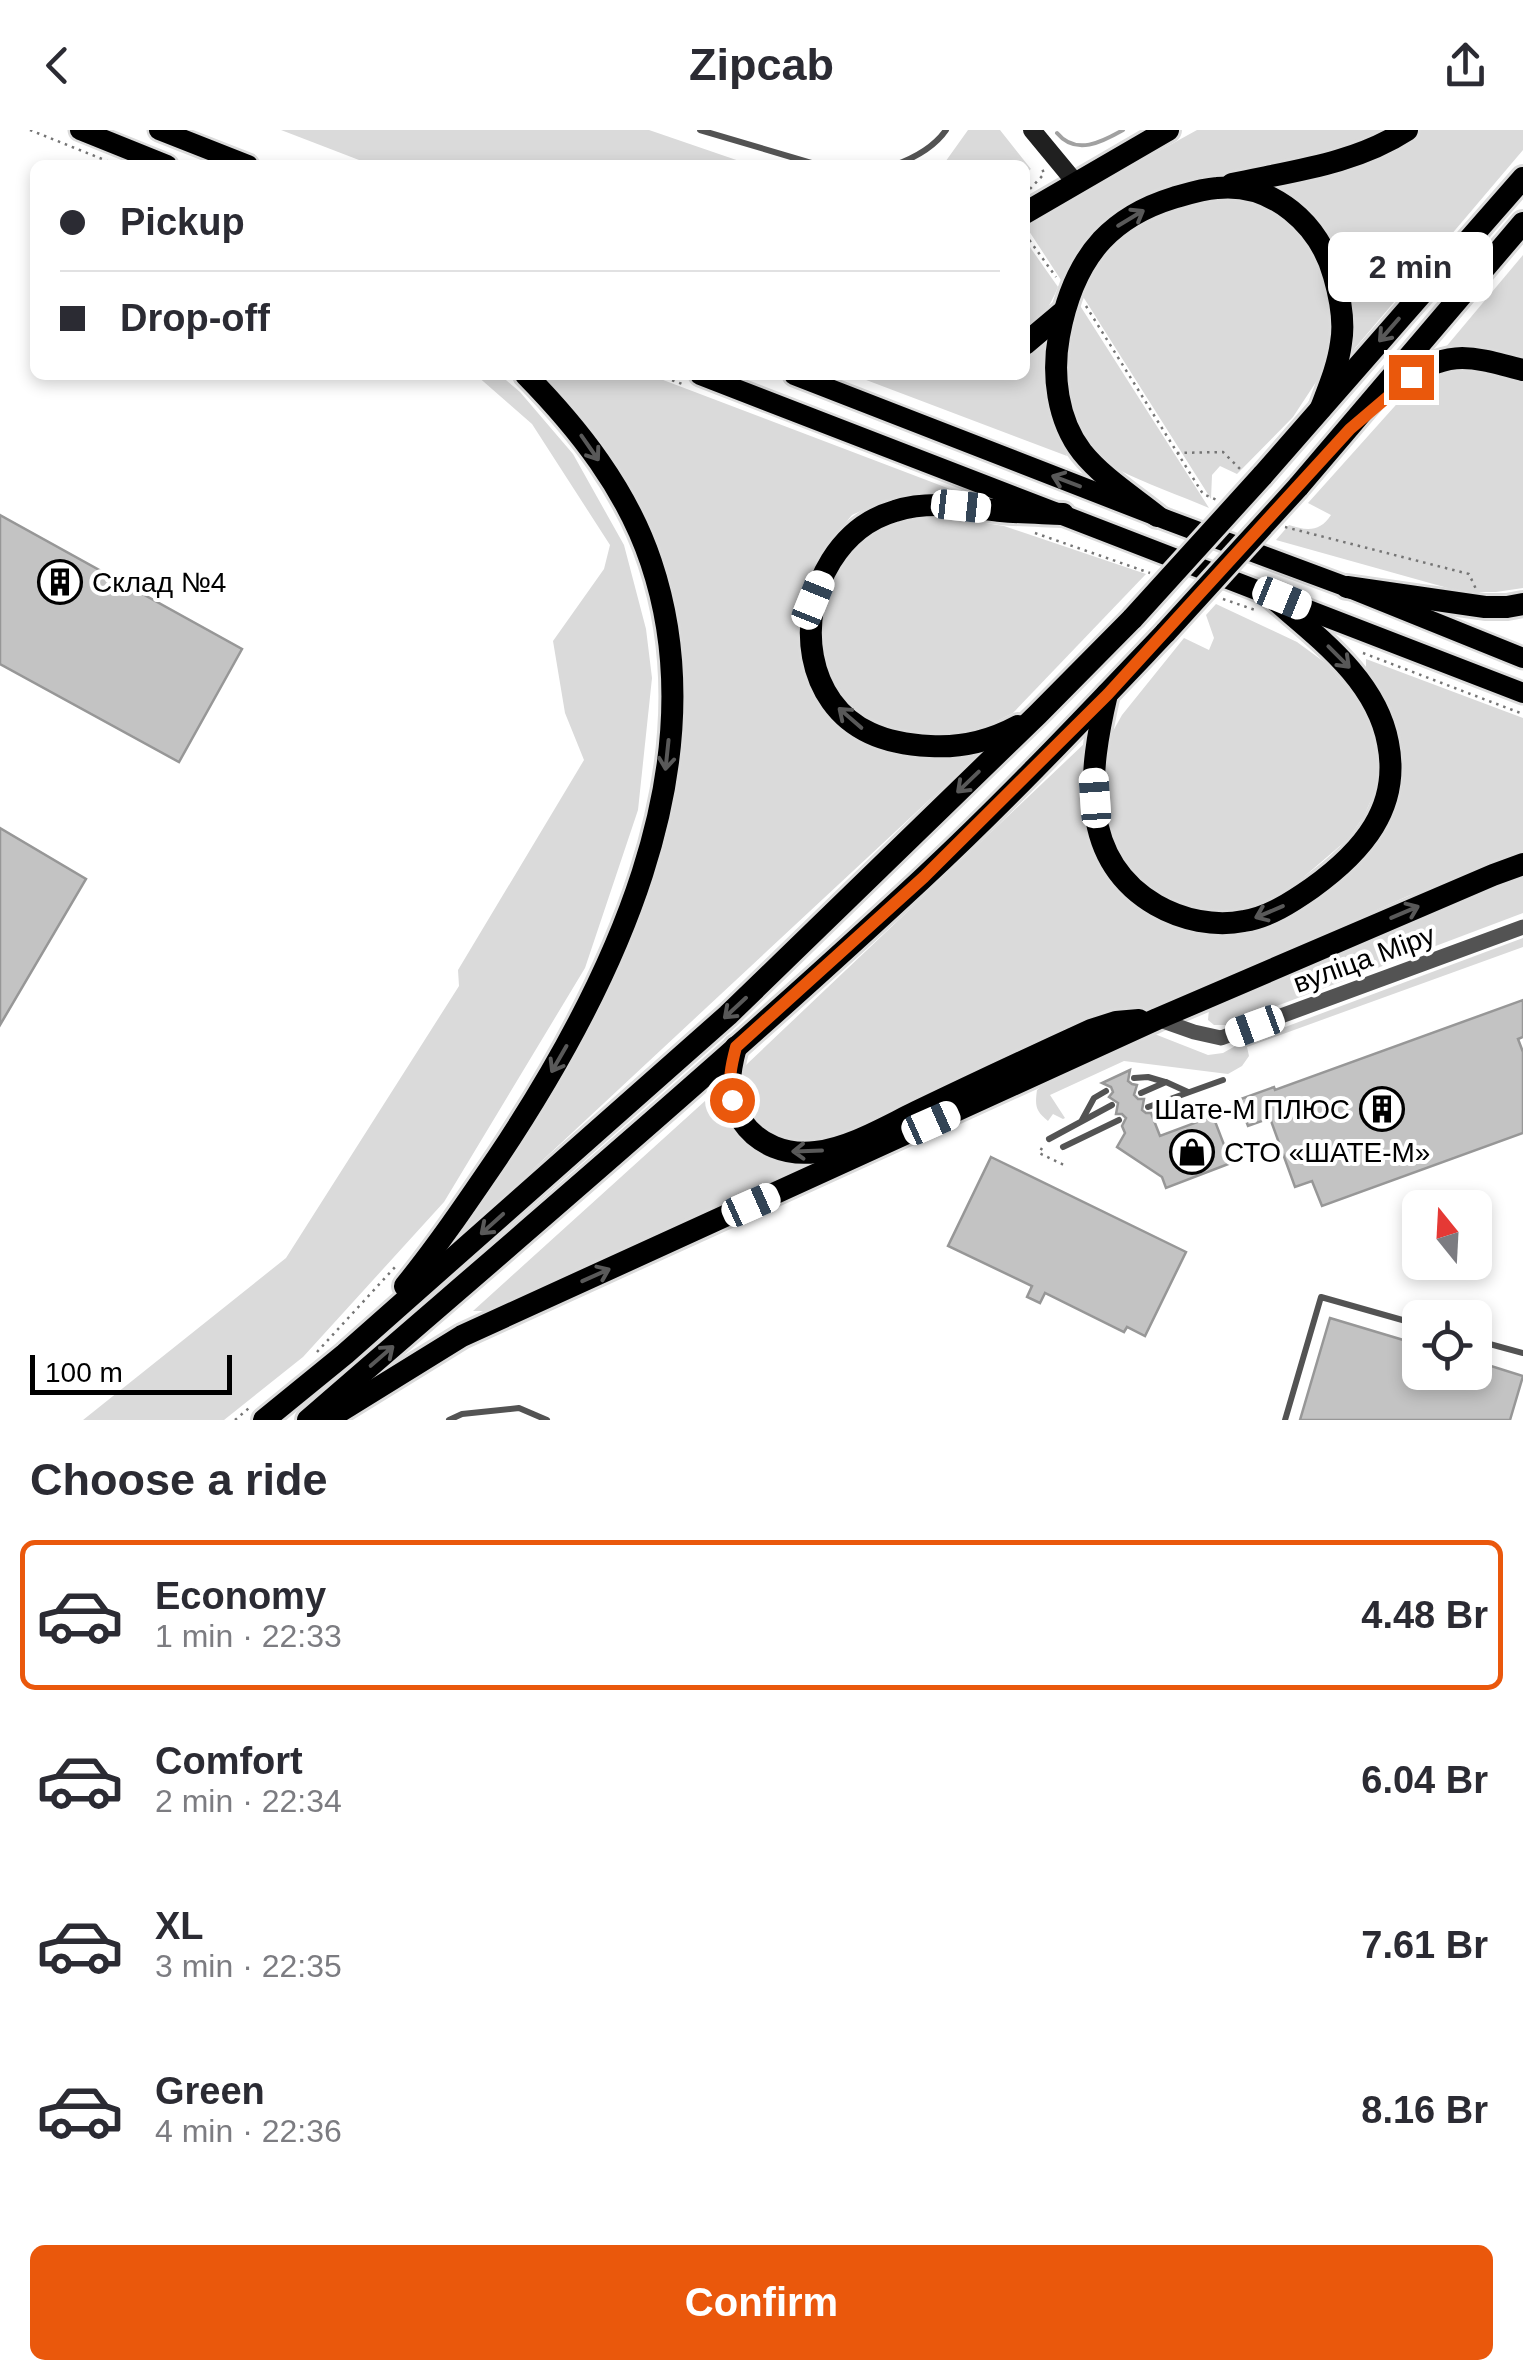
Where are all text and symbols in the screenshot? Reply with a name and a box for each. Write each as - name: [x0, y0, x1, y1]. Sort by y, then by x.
- icon: back: [30, 38, 85, 93]
- icon: share: [1438, 38, 1493, 93]
- text: Zipcab: [689, 39, 834, 90]
- text: Pickup: [120, 201, 245, 243]
- one-way arrow: [1116, 208, 1145, 228]
- callout: 2 min: [1328, 232, 1494, 302]
- text: 2 min: [1369, 249, 1452, 285]
- text: Drop-off: [120, 297, 270, 339]
- one-way arrow: [1378, 317, 1401, 342]
- route end: [1389, 355, 1434, 400]
- one-way arrow: [579, 434, 600, 462]
- one-way arrow: [1052, 470, 1082, 488]
- car: [930, 488, 992, 524]
- building icon: Склад №4: [37, 559, 83, 605]
- place label: Склад №4: [92, 567, 226, 598]
- car: [788, 567, 838, 633]
- car: [1249, 573, 1315, 623]
- one-way arrow: [1326, 645, 1350, 669]
- one-way arrow: [838, 706, 863, 729]
- one-way arrow: [657, 739, 676, 771]
- car: [1078, 767, 1112, 829]
- one-way arrow: [957, 770, 981, 794]
- one-way arrow: [1389, 902, 1420, 920]
- one-way arrow: [1254, 904, 1285, 922]
- street label: вуліца Міру: [1289, 919, 1439, 999]
- one-way arrow: [723, 996, 747, 1020]
- car: [1222, 1002, 1288, 1050]
- one-way arrow: [549, 1044, 569, 1073]
- route start: [710, 1078, 755, 1123]
- building icon: Шате-М ПЛЮС: [1359, 1086, 1405, 1132]
- place label: Шате-М ПЛЮС: [1154, 1094, 1350, 1125]
- car: [897, 1097, 965, 1149]
- shop icon: СТО «ШАТЕ-М»: [1169, 1129, 1215, 1175]
- place label: СТО «ШАТЕ-М»: [1224, 1137, 1430, 1168]
- one-way arrow: [792, 1141, 824, 1160]
- car: [717, 1179, 785, 1231]
- north arrow: [1402, 1190, 1492, 1280]
- map controls: [1402, 1190, 1492, 1390]
- one-way arrow: [480, 1212, 505, 1235]
- one-way arrow: [580, 1265, 611, 1283]
- button: locate: [1402, 1300, 1492, 1390]
- one-way arrow: [368, 1345, 394, 1367]
- scale bar: [30, 1350, 232, 1394]
- text: 100 m: [45, 1357, 123, 1388]
- text: Choose a ride: [30, 1454, 328, 1505]
- icon: car: [35, 1570, 125, 1660]
- text: Economy: [155, 1575, 326, 1617]
- text: 4.48 Br: [1361, 1594, 1488, 1636]
- text: 1 min · 22:33: [155, 1618, 342, 1654]
- icon: car: [35, 1735, 125, 1825]
- text: Comfort: [155, 1740, 303, 1782]
- text: 6.04 Br: [1361, 1759, 1488, 1801]
- text: 2 min · 22:34: [155, 1783, 342, 1819]
- icon: car: [35, 1900, 125, 1990]
- text: XL: [155, 1905, 204, 1947]
- text: 7.61 Br: [1361, 1924, 1488, 1966]
- text: 3 min · 22:35: [155, 1948, 342, 1984]
- icon: car: [35, 2065, 125, 2155]
- text: Green: [155, 2070, 265, 2112]
- text: 8.16 Br: [1361, 2089, 1488, 2131]
- text: 4 min · 22:36: [155, 2113, 342, 2149]
- button: Confirm: [30, 2245, 1493, 2360]

